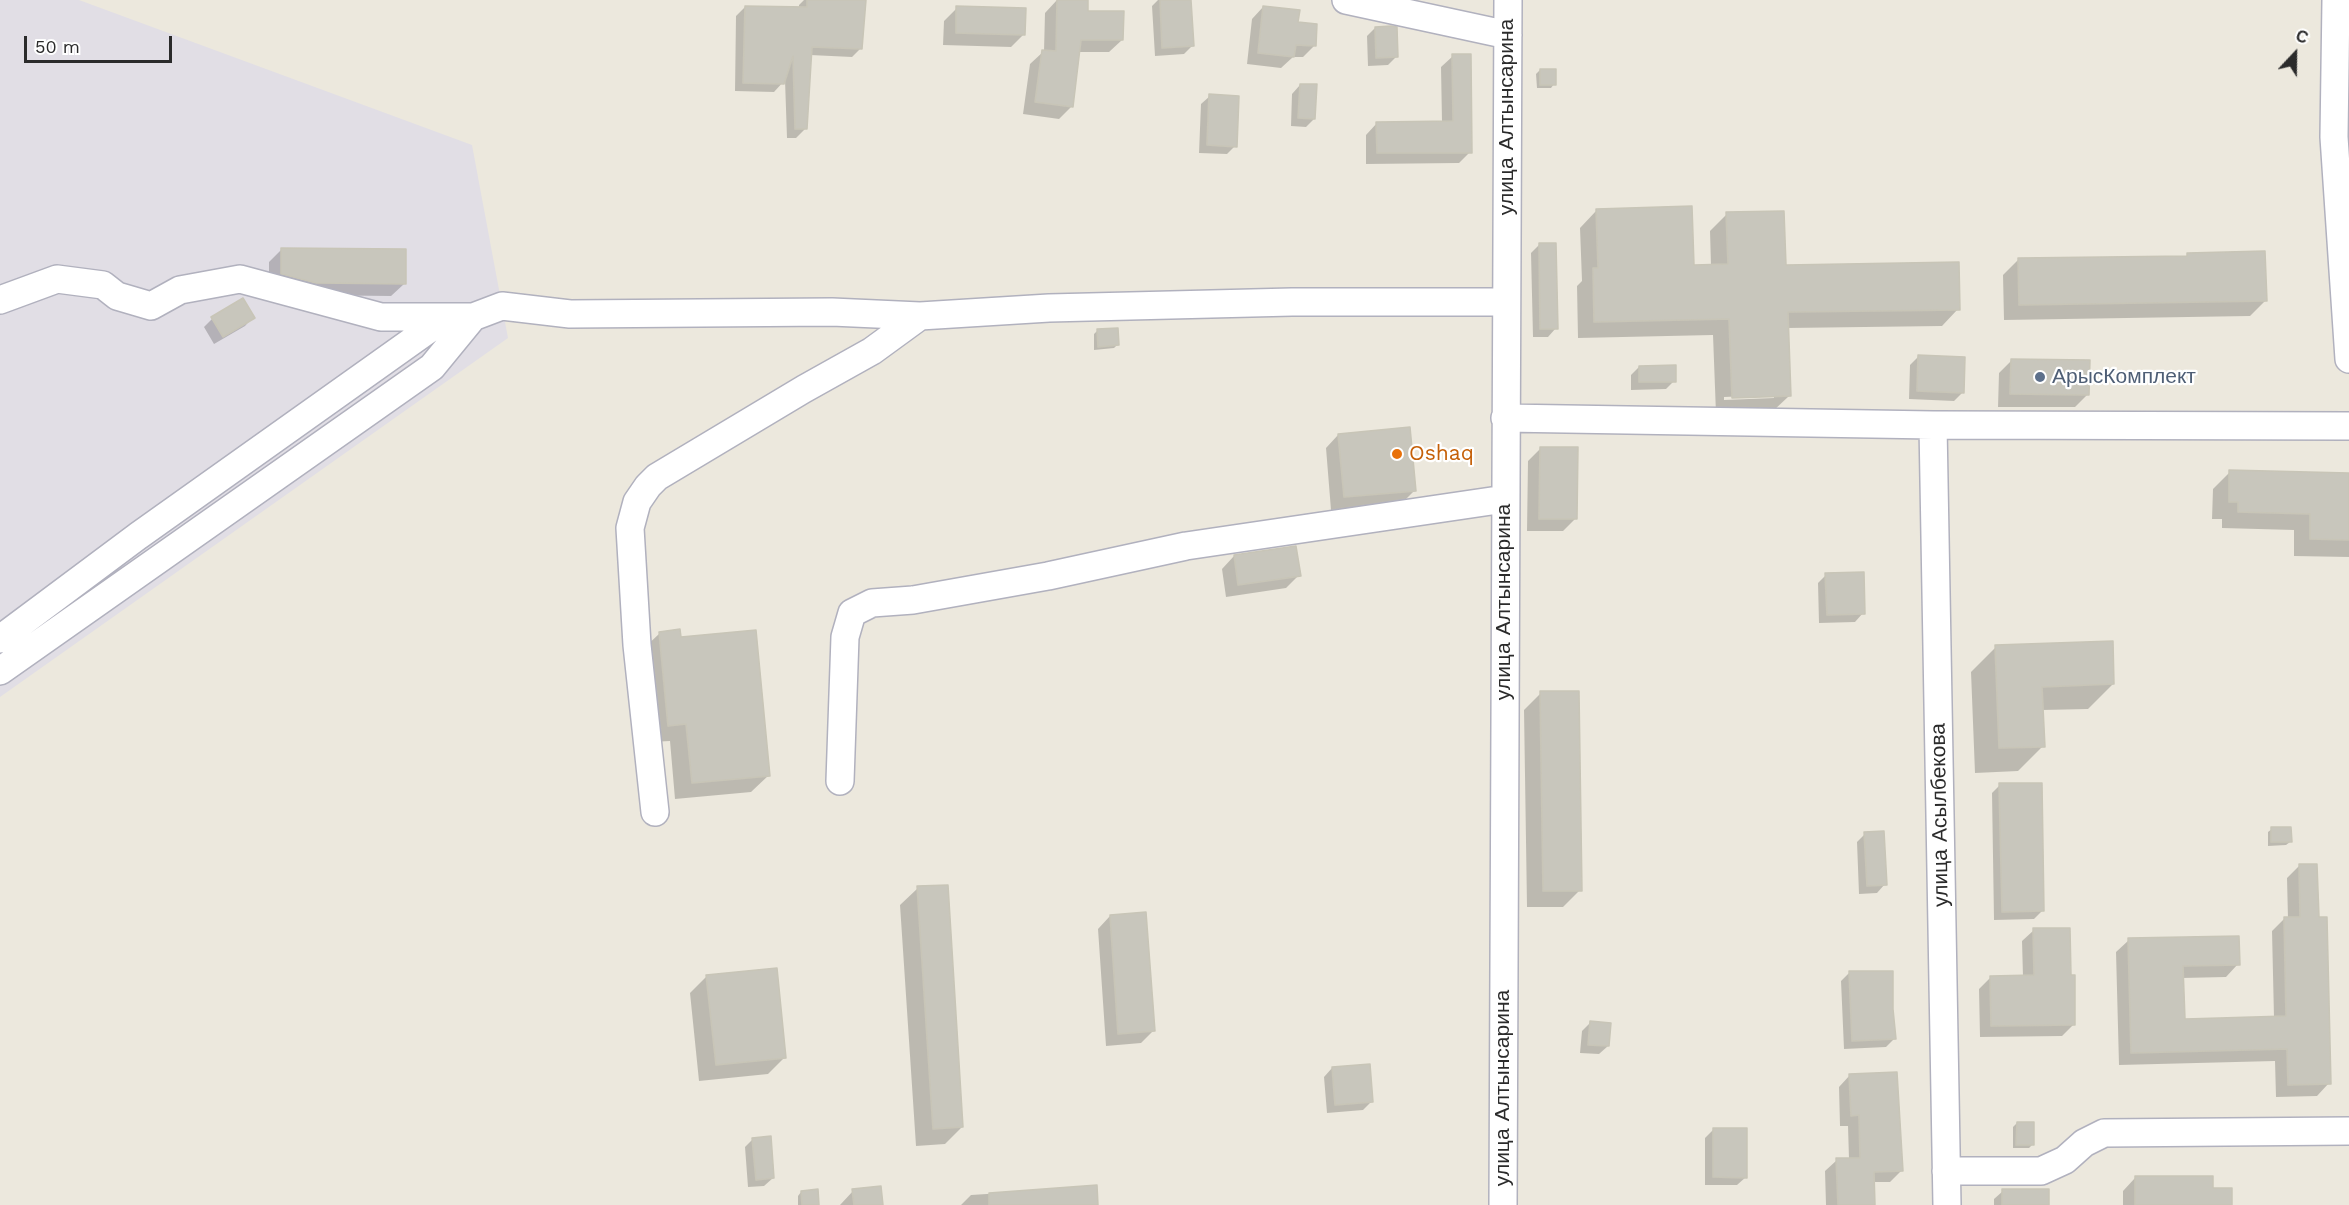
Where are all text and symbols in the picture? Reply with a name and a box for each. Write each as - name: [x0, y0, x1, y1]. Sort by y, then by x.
- street label: улица Алтынсарина: [1494, 19, 1520, 215]
- scale bar: [27, 24, 176, 62]
- north arrow: [2265, 24, 2325, 84]
- text: С: [2293, 26, 2311, 48]
- text: 50 m: [35, 36, 80, 57]
- place label: АрысКомплект: [2052, 364, 2196, 390]
- marker: АрысКомплект: [2033, 370, 2047, 384]
- place label: Oshaq: [1409, 441, 1474, 467]
- marker: Oshaq: [1390, 447, 1404, 461]
- street label: улица Алтынсарина: [1491, 504, 1517, 700]
- street label: улица Асылбекова: [1926, 723, 1954, 907]
- street label: улица Алтынсарина: [1490, 990, 1516, 1186]

